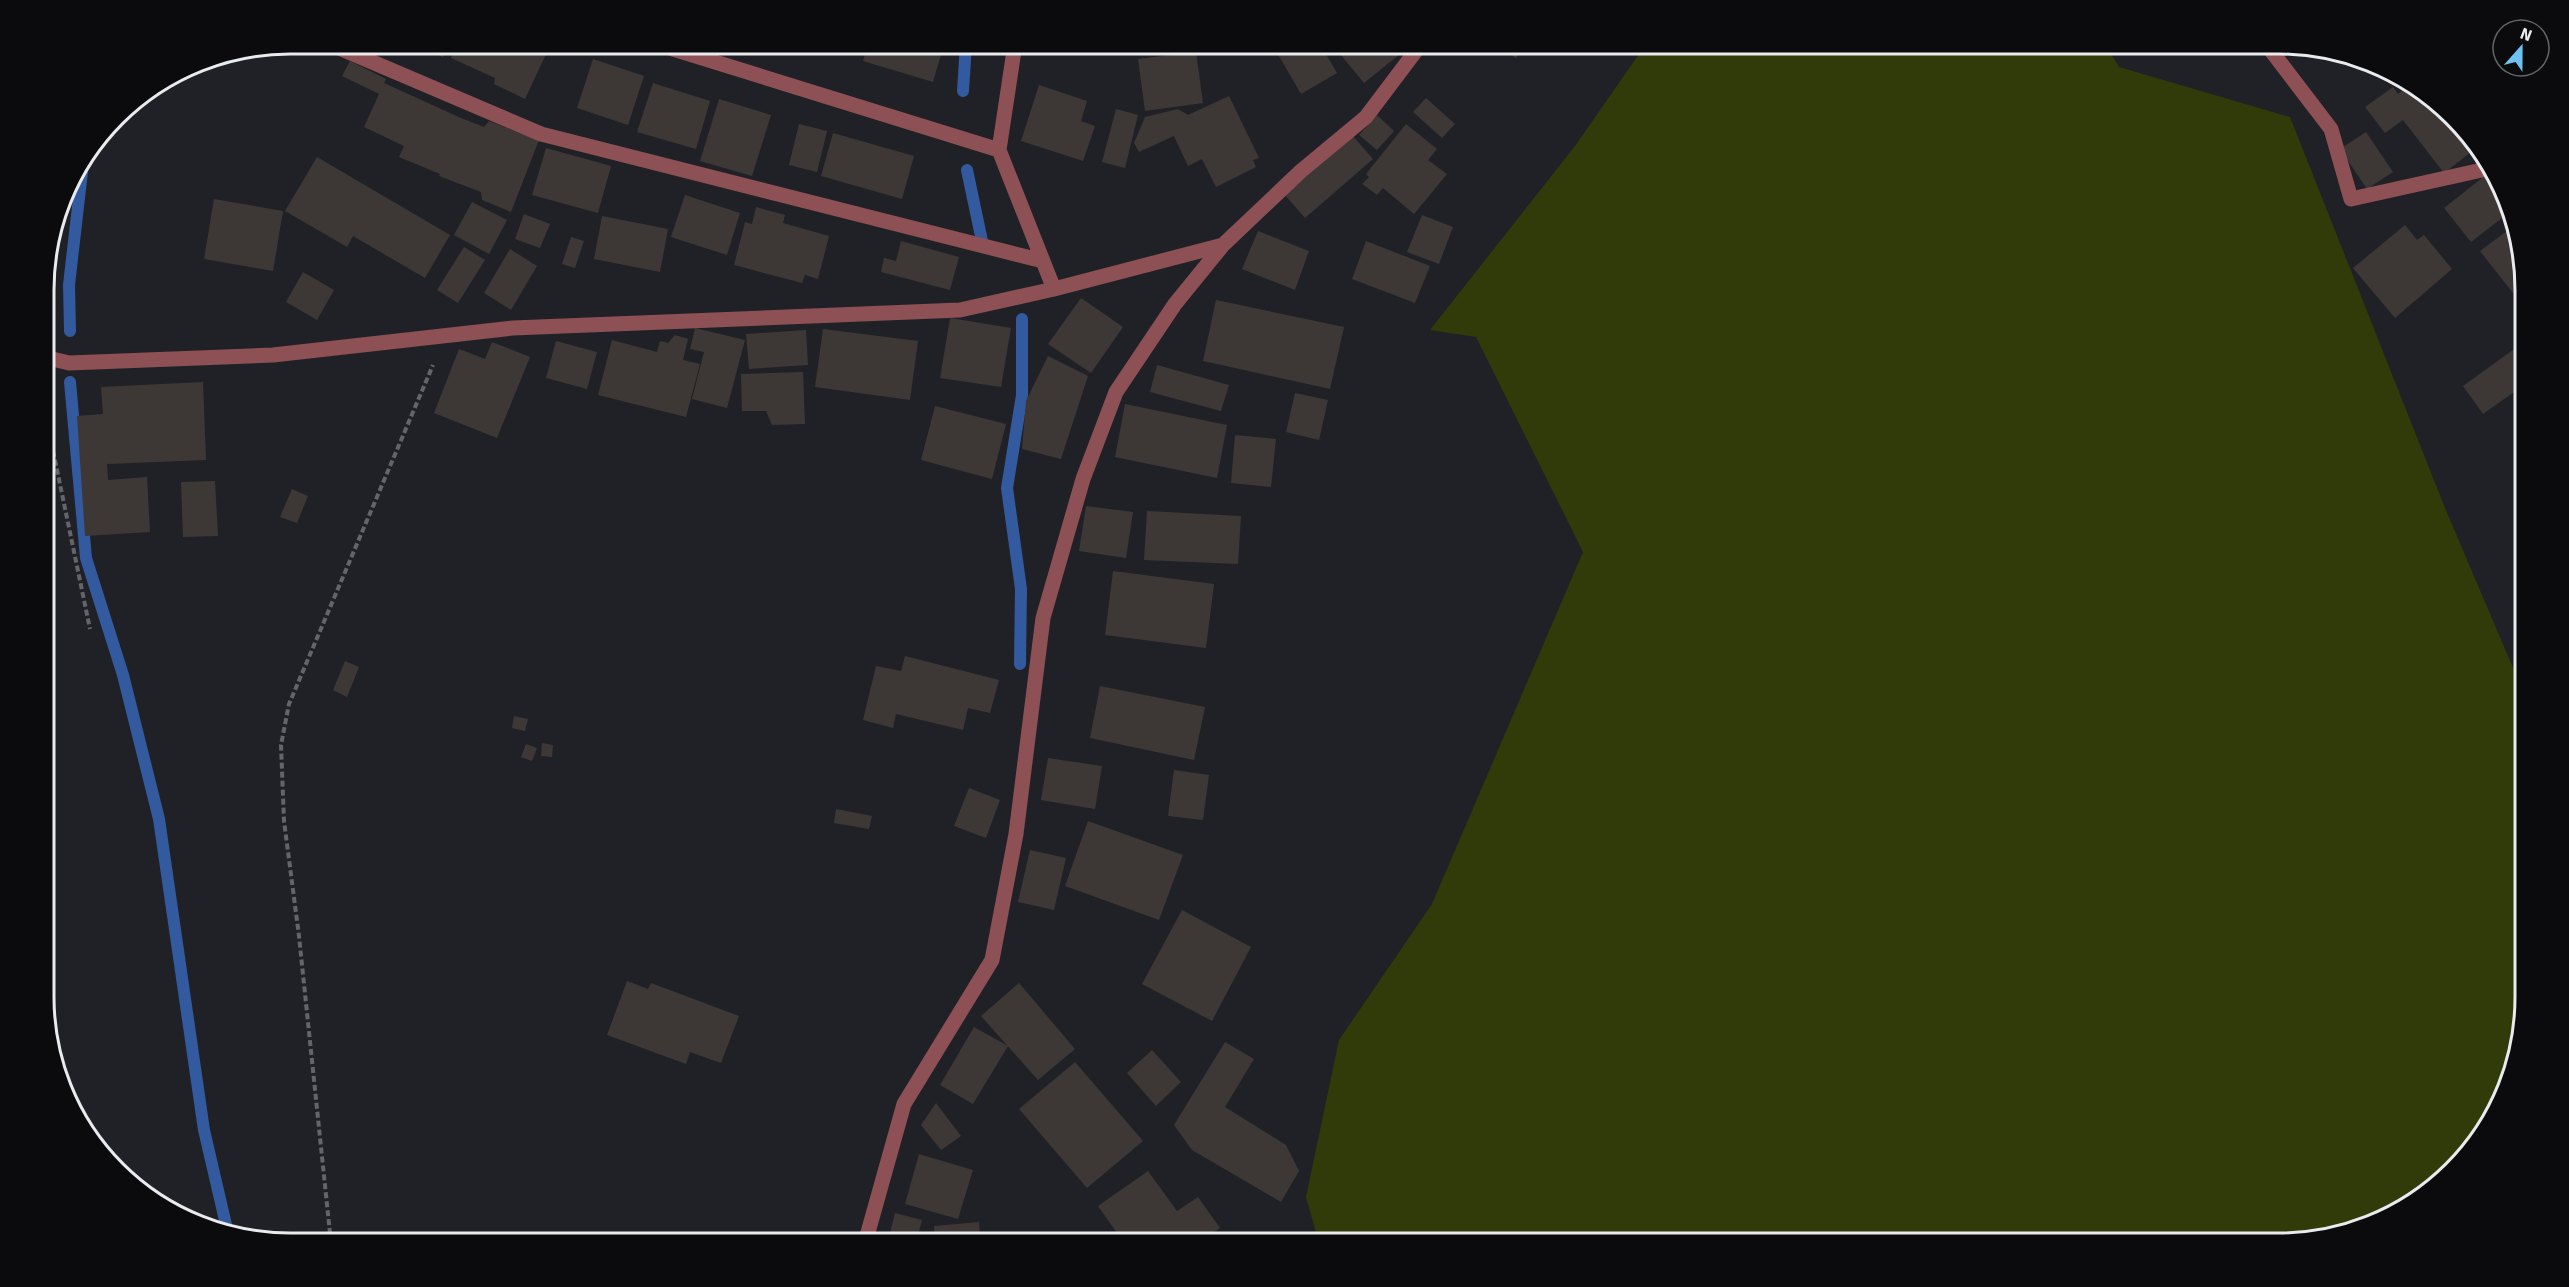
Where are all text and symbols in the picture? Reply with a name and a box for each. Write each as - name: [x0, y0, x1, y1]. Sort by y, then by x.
- north arrow: [2491, 18, 2551, 78]
- text: N: [2517, 24, 2535, 46]

